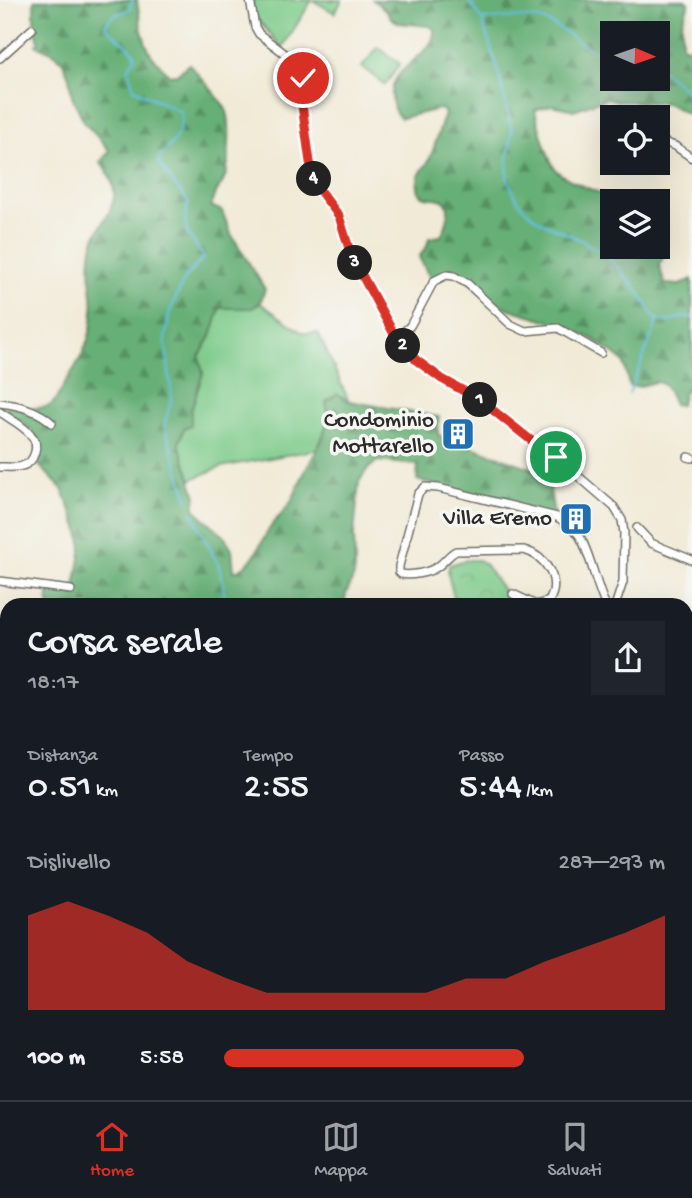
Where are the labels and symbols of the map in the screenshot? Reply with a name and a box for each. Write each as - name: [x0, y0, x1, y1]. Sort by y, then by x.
- north arrow: [600, 21, 670, 91]
- pin: [273, 48, 333, 108]
- pin: 4: [296, 162, 332, 196]
- pin: 3: [338, 246, 372, 280]
- pin: 2: [386, 328, 420, 364]
- pin: 1: [462, 382, 498, 418]
- place label: Condominio Mottarello: [324, 408, 434, 461]
- building icon: Condominio Mottarello: [439, 415, 477, 453]
- pin: [526, 427, 586, 487]
- building icon: Villa Eremo: [557, 500, 595, 538]
- place label: Villa Eremo: [442, 506, 552, 533]

